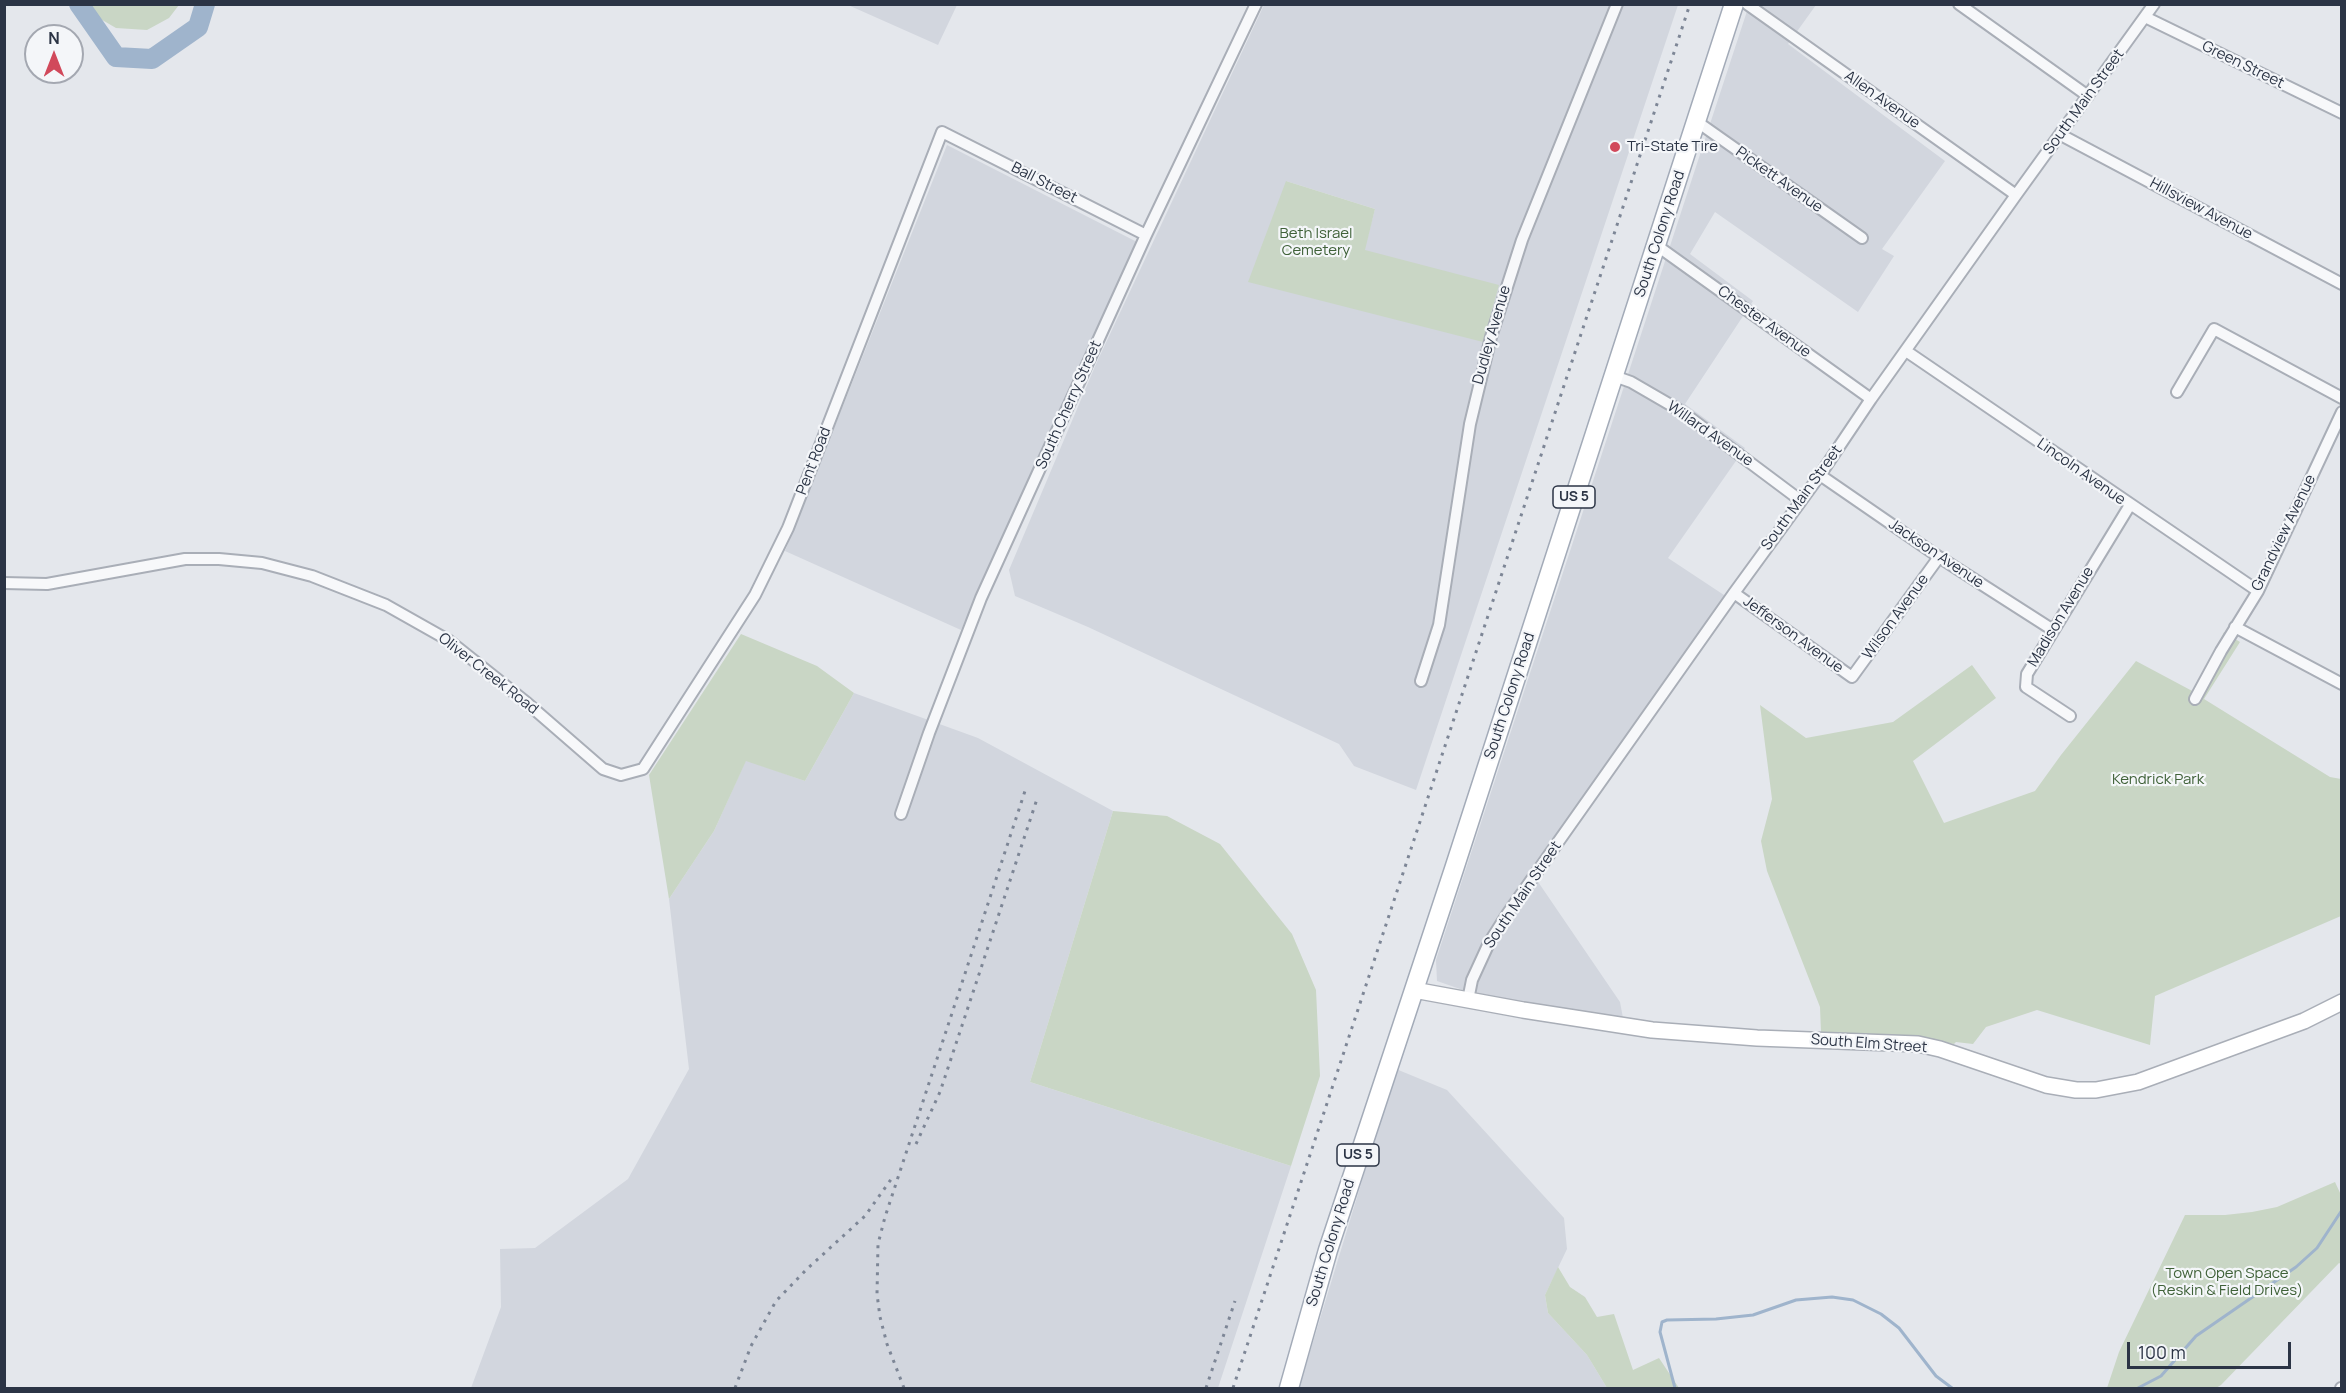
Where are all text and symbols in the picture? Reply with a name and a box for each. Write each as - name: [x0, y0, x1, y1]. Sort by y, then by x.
- north arrow: [24, 24, 84, 84]
- text: N: [48, 27, 60, 49]
- street label: Green Street: [2199, 37, 2287, 93]
- street label: South Main Street: [2040, 46, 2128, 158]
- street label: Allen Avenue: [1841, 67, 1923, 133]
- place label: Tri-State Tire: [1627, 138, 1718, 156]
- marker: Tri-State Tire: [1608, 140, 1622, 154]
- street label: Pickett Avenue: [1732, 143, 1826, 217]
- street label: Ball Street: [1008, 159, 1080, 207]
- street label: South Colony Road: [1631, 168, 1689, 300]
- street label: Hillsview Avenue: [2147, 174, 2255, 244]
- park label: Beth Israel Cemetery: [1280, 225, 1352, 260]
- street label: Chester Avenue: [1714, 282, 1814, 362]
- street label: Dudley Avenue: [1469, 283, 1515, 387]
- street label: South Cherry Street: [1033, 338, 1105, 472]
- street label: Willard Avenue: [1663, 398, 1757, 470]
- street label: Pent Road: [793, 425, 835, 497]
- street label: Lincoln Avenue: [2033, 435, 2129, 509]
- street label: South Main Street: [1758, 442, 1846, 554]
- street label: Grandview Avenue: [2248, 472, 2320, 594]
- road number: US 5: [1553, 486, 1595, 508]
- street label: Jackson Avenue: [1885, 516, 1987, 592]
- street label: Madison Avenue: [2024, 564, 2098, 670]
- street label: Wilson Avenue: [1859, 571, 1933, 663]
- street label: Jefferson Avenue: [1739, 593, 1847, 677]
- street label: Oliver Creek Road: [434, 629, 542, 719]
- street label: South Colony Road: [1481, 630, 1539, 762]
- park label: Kendrick Park: [2112, 771, 2204, 789]
- street label: South Main Street: [1480, 838, 1566, 952]
- street label: South Elm Street: [1810, 1031, 1928, 1057]
- road number: US 5: [1337, 1144, 1379, 1166]
- street label: South Colony Road: [1303, 1177, 1359, 1309]
- park label: Town Open Space (Reskin & Field Drives): [2151, 1265, 2303, 1300]
- scale bar: [2130, 1330, 2294, 1368]
- text: 100 m: [2138, 1340, 2186, 1364]

